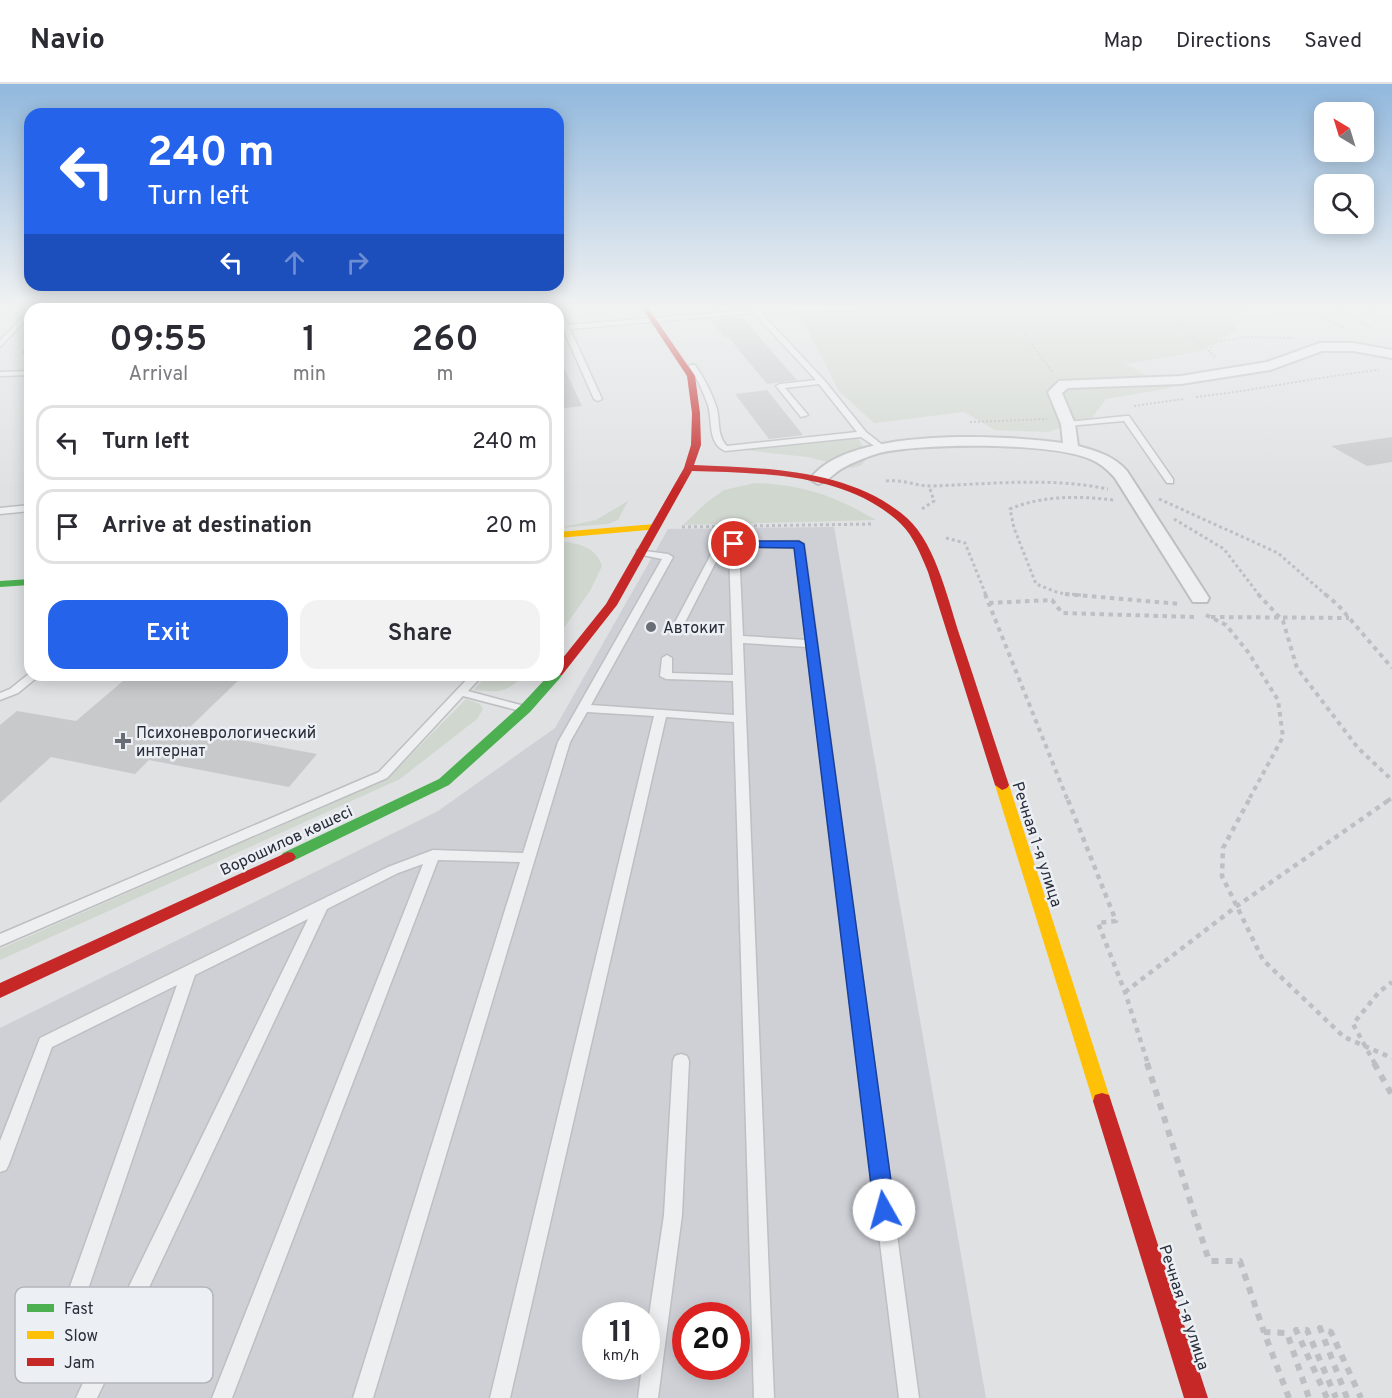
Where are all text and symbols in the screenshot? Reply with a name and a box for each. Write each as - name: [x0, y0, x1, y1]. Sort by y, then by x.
- text: Navio: [30, 23, 105, 59]
- text: Map: [1103, 28, 1143, 55]
- text: Directions: [1176, 28, 1271, 55]
- text: Saved: [1304, 28, 1362, 55]
- north arrow: [1314, 102, 1374, 162]
- map controls: [1314, 102, 1374, 234]
- text: 240 m: [147, 128, 275, 181]
- icon: left: [48, 132, 126, 210]
- button: search: [1314, 174, 1374, 234]
- text: Turn left: [147, 180, 249, 214]
- icon: left: [215, 246, 248, 279]
- icon: ahead: [278, 246, 311, 279]
- icon: right: [341, 246, 374, 279]
- text: 09:55: [109, 318, 207, 364]
- text: 1: [302, 318, 316, 364]
- text: 260: [411, 318, 479, 364]
- text: Arrival: [129, 362, 188, 388]
- text: min: [293, 362, 326, 388]
- text: m: [437, 362, 453, 388]
- icon: left: [51, 426, 84, 459]
- text: Turn left: [102, 429, 190, 456]
- text: 240 m: [472, 429, 537, 456]
- icon: arrive: [51, 510, 84, 543]
- text: Arrive at destination: [102, 513, 312, 540]
- text: 20 m: [486, 513, 537, 540]
- pin: [708, 518, 759, 569]
- icon: arrive: [717, 527, 750, 560]
- button: Exit: [48, 600, 288, 669]
- button: Share: [300, 600, 540, 669]
- place label: Автокит: [663, 619, 725, 639]
- marker: Автокит: [644, 620, 658, 634]
- place label: Психоневрологический интернат: [136, 724, 316, 762]
- marker: Психоневрологический интернат: [114, 732, 132, 750]
- street label: Речная 1-я улица: [1006, 779, 1066, 910]
- street label: Ворошилов көшесі: [217, 802, 356, 881]
- position arrow: [852, 1178, 916, 1242]
- street label: Речная 1-я улица: [1153, 1242, 1213, 1373]
- legend: [15, 1287, 213, 1383]
- text: Fast: [64, 1300, 94, 1320]
- speed limit sign: 20: [672, 1302, 750, 1380]
- text: 11: [609, 1315, 633, 1352]
- text: Slow: [64, 1327, 98, 1347]
- text: km/h: [603, 1347, 639, 1366]
- text: Jam: [64, 1354, 95, 1374]

